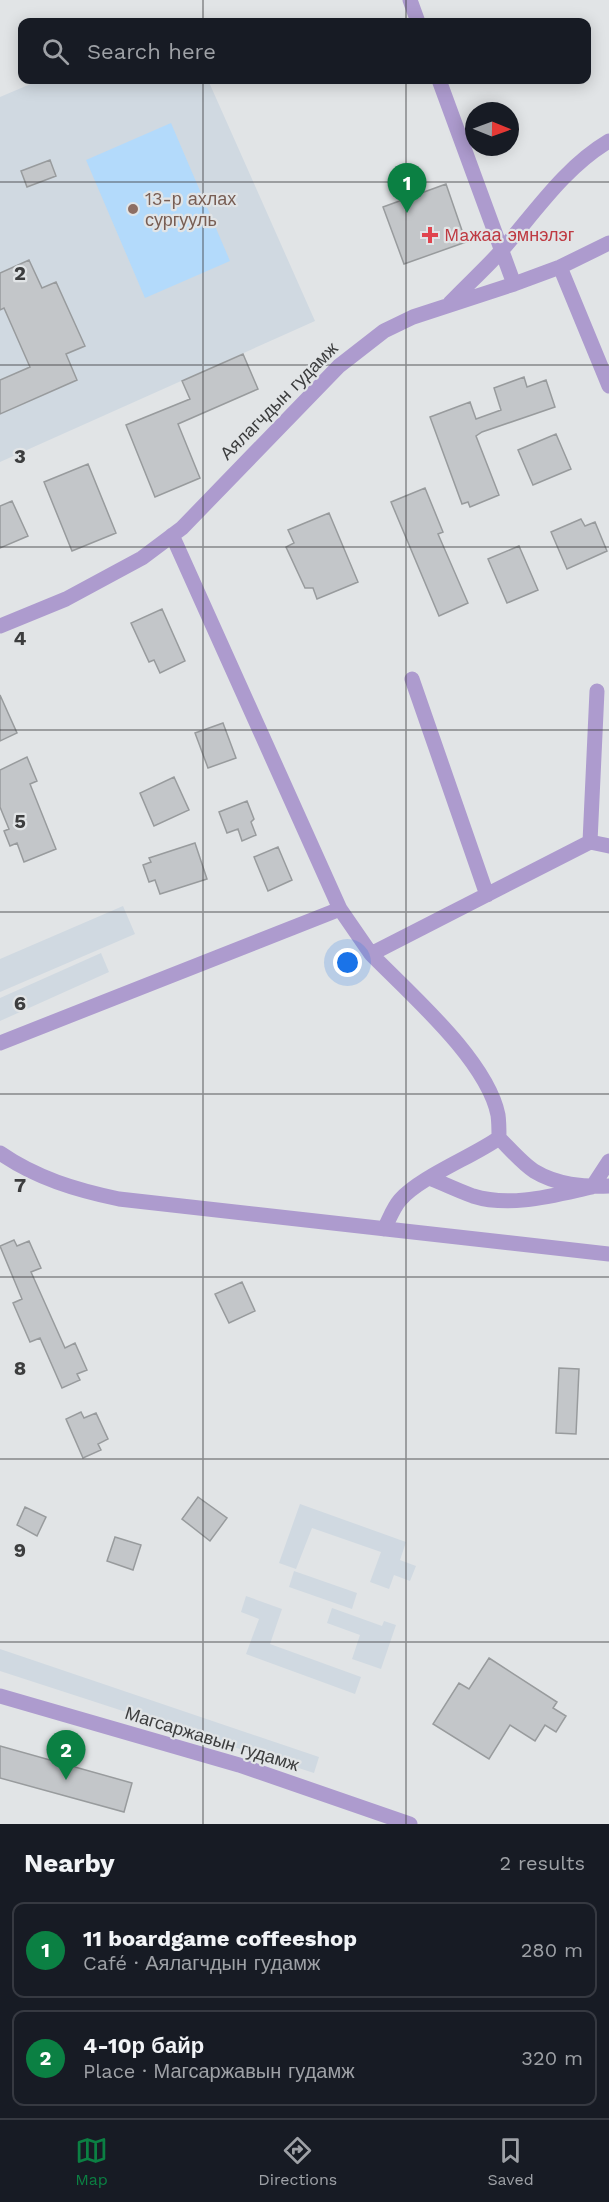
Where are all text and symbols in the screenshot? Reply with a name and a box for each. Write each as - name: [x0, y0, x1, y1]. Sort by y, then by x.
- search box: [18, 18, 591, 84]
- icon: search: [39, 35, 72, 68]
- text: Search here: [87, 39, 216, 64]
- north arrow: [465, 102, 519, 156]
- pin: 1: [388, 164, 426, 213]
- place label: 13-р ахлах сургууль: [145, 188, 236, 230]
- marker: 13-р ахлах сургууль: [126, 202, 140, 216]
- place label: Maжаа эмнэлэг: [444, 224, 575, 245]
- marker: Maжаа эмнэлэг: [421, 226, 439, 244]
- text: 2: [14, 261, 26, 285]
- street label: Аялагчдын гудамж: [215, 337, 342, 464]
- text: 3: [14, 444, 26, 468]
- text: 4: [14, 626, 27, 650]
- text: 5: [14, 809, 26, 833]
- your location: [333, 948, 362, 977]
- text: 6: [14, 991, 26, 1015]
- text: 7: [14, 1173, 26, 1197]
- text: 8: [14, 1356, 26, 1380]
- text: 9: [14, 1538, 26, 1562]
- street label: Магсаржавын гудамж: [123, 1702, 302, 1775]
- pin: 2: [46, 1730, 86, 1780]
- text: Nearby: [24, 1848, 115, 1878]
- text: 2 results: [500, 1851, 585, 1875]
- text: 11 boardgame coffeeshop: [83, 1926, 357, 1951]
- text: 1: [41, 1938, 50, 1962]
- text: 280 m: [521, 1938, 583, 1962]
- text: Café · Аялагчдын гудамж: [83, 1951, 320, 1975]
- text: 4-10р байр: [83, 2033, 204, 2058]
- text: 2: [40, 2046, 51, 2070]
- text: 320 m: [521, 2046, 583, 2070]
- text: Place · Магсаржавын гудамж: [83, 2059, 355, 2083]
- tab: Map: [75, 2134, 108, 2189]
- tab: Directions: [258, 2134, 337, 2189]
- tab: Saved: [487, 2134, 534, 2189]

